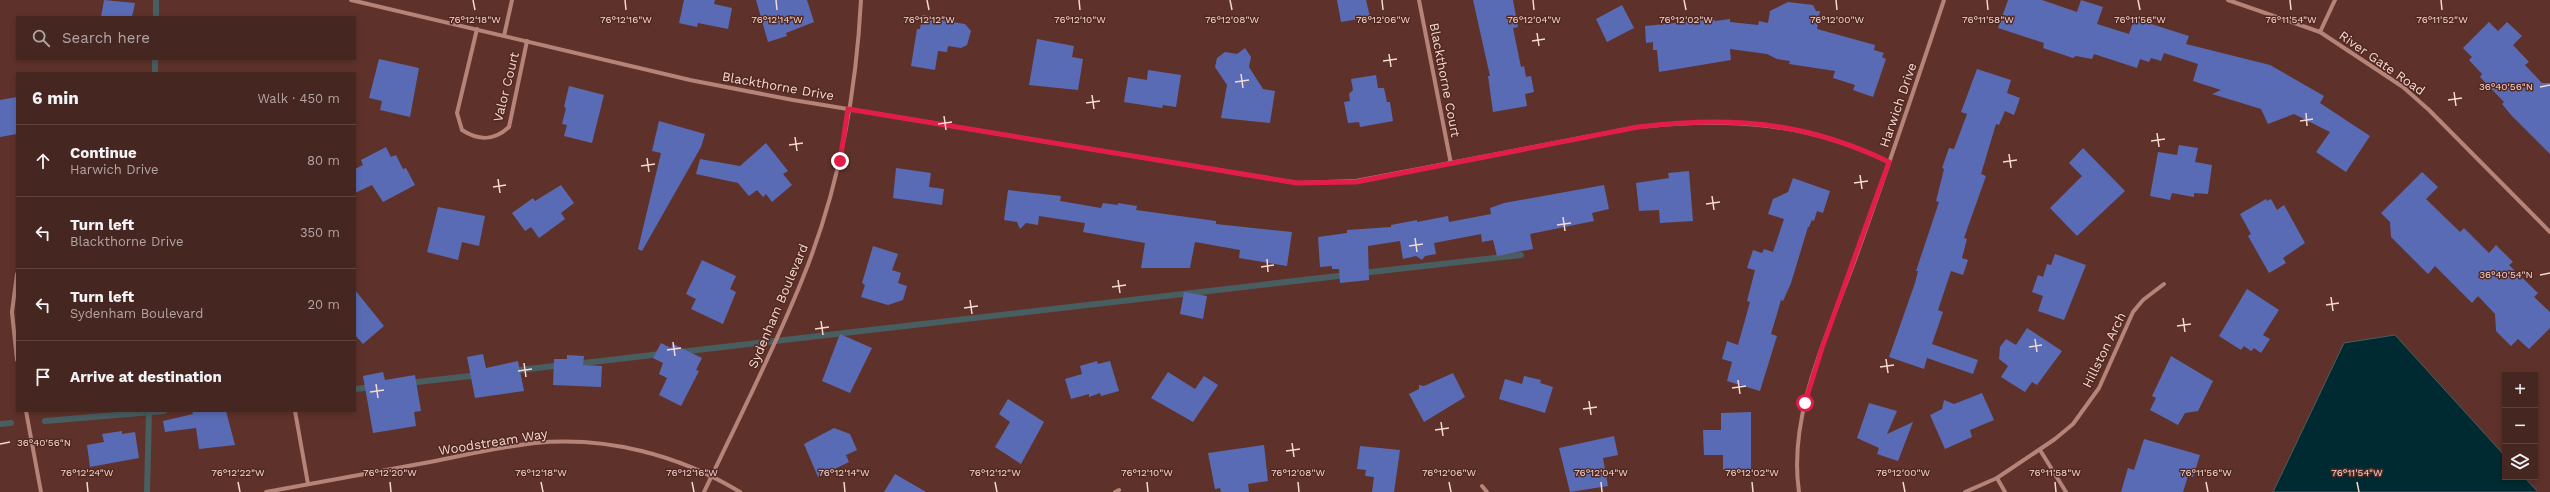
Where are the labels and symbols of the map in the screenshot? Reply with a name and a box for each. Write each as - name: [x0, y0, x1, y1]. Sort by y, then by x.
- text: 76°12'18"W: [449, 14, 501, 25]
- text: 76°12'16"W: [600, 14, 652, 25]
- text: 76°12'14"W: [751, 14, 803, 25]
- text: 76°12'12"W: [903, 14, 955, 25]
- text: 76°12'10"W: [1054, 14, 1106, 25]
- text: 76°12'08"W: [1205, 14, 1259, 25]
- text: 76°12'06"W: [1356, 14, 1410, 25]
- text: 76°12'04"W: [1507, 14, 1561, 25]
- text: 76°12'02"W: [1659, 14, 1713, 25]
- text: 76°12'00"W: [1810, 14, 1865, 25]
- text: 76°11'58"W: [1962, 14, 2014, 25]
- text: 76°11'56"W: [2114, 14, 2166, 25]
- text: 76°11'54"W: [2265, 14, 2317, 25]
- text: 76°11'52"W: [2416, 14, 2468, 25]
- street label: Blackthorne Court: [1427, 22, 1464, 139]
- street label: River Gate Road: [2336, 28, 2428, 98]
- street label: Valor Court: [490, 50, 522, 123]
- street label: Harwich Drive: [1876, 61, 1920, 149]
- street label: Blackthorne Drive: [721, 69, 835, 103]
- text: 36°40'56"N: [2479, 81, 2533, 92]
- route end: [831, 152, 849, 170]
- street label: Sydenham Boulevard: [745, 242, 811, 370]
- text: 36°40'54"N: [2479, 269, 2533, 280]
- street label: Hillston Arch: [2079, 310, 2129, 390]
- route start: [1796, 394, 1814, 412]
- street label: Woodstream Way: [437, 426, 549, 458]
- text: 36°40'56"N: [17, 437, 71, 448]
- text: 76°12'24"W: [61, 467, 114, 478]
- text: 76°12'22"W: [211, 467, 265, 478]
- text: 76°12'20"W: [363, 467, 417, 478]
- text: 76°12'18"W: [515, 467, 567, 478]
- text: 76°12'16"W: [666, 467, 718, 478]
- text: 76°12'14"W: [818, 467, 870, 478]
- text: 76°12'12"W: [969, 467, 1021, 478]
- text: 76°12'10"W: [1121, 467, 1173, 478]
- text: 76°12'08"W: [1271, 467, 1325, 478]
- text: 76°12'06"W: [1422, 467, 1476, 478]
- text: 76°12'04"W: [1574, 467, 1628, 478]
- text: 76°12'02"W: [1725, 467, 1779, 478]
- text: 76°12'00"W: [1876, 467, 1931, 478]
- text: 76°11'58"W: [2029, 467, 2081, 478]
- text: 76°11'56"W: [2180, 467, 2232, 478]
- text: 76°11'54"W: [2331, 467, 2383, 478]

